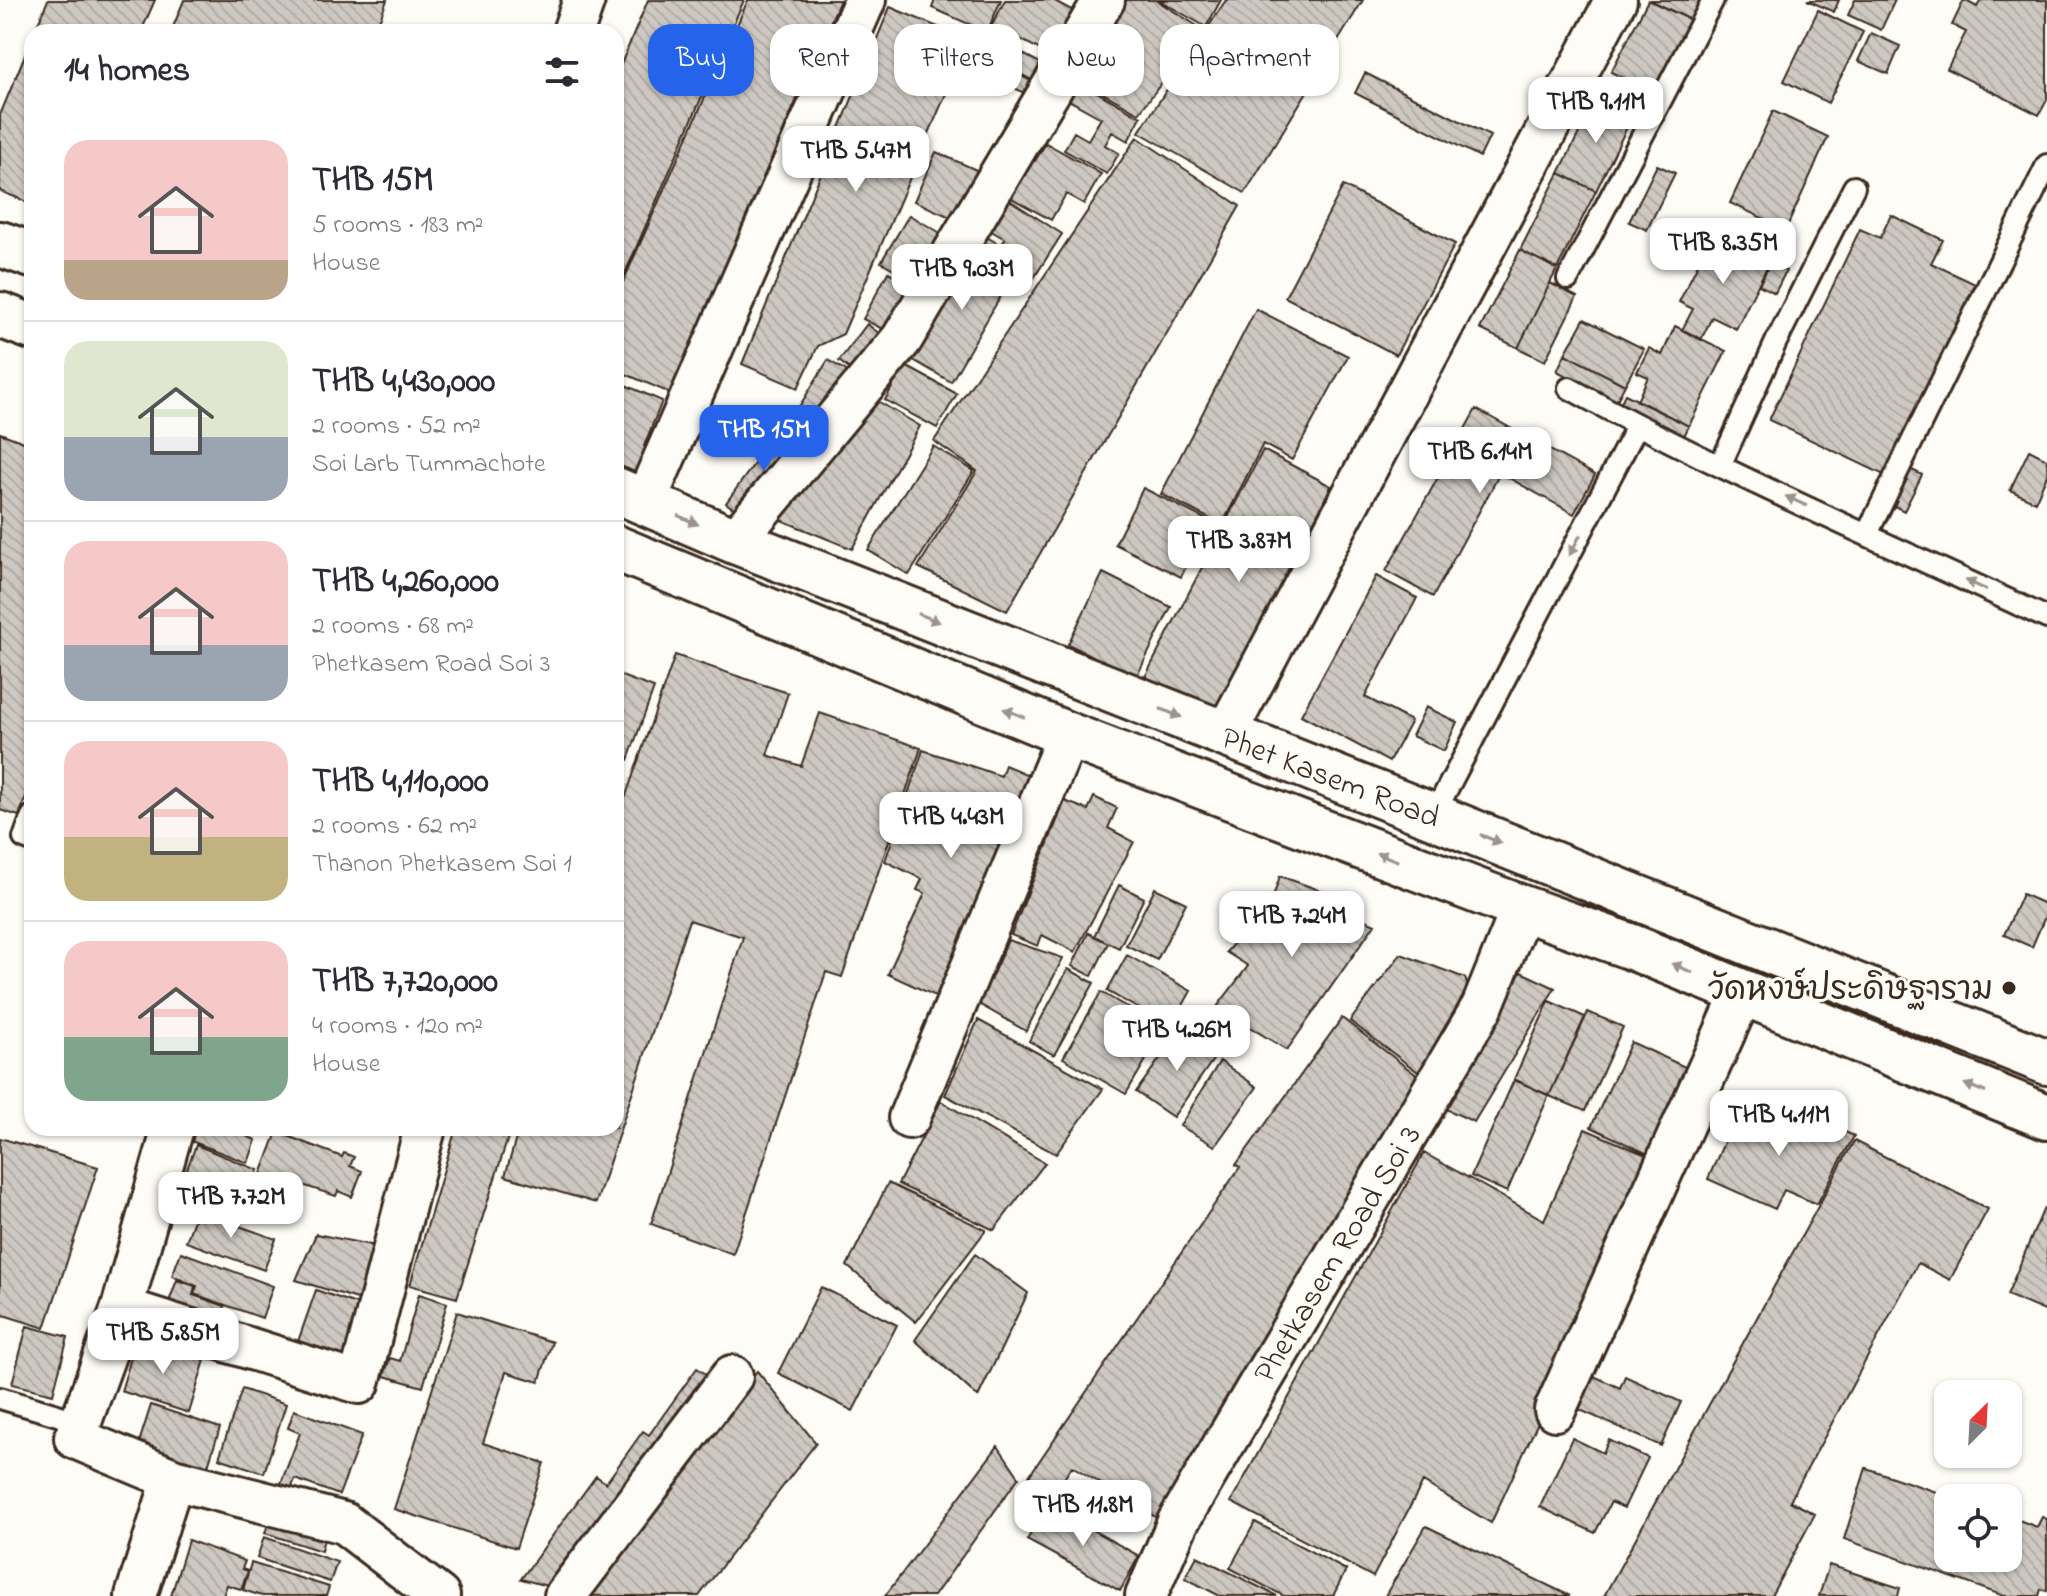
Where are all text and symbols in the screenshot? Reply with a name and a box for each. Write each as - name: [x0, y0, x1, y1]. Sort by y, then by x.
- chip: Buy: [648, 24, 754, 96]
- chip: Rent: [770, 24, 878, 96]
- chip: Filters: [894, 24, 1022, 96]
- chip: New: [1038, 24, 1144, 96]
- chip: Apartment: [1160, 24, 1339, 96]
- text: 14 homes: [64, 47, 190, 97]
- icon: filters: [540, 50, 584, 94]
- pin: THB 9.11M: [1504, 77, 1688, 145]
- text: THB 9.11M: [1546, 84, 1646, 122]
- pin: THB 5.47M: [764, 126, 948, 194]
- text: THB 5.47M: [800, 133, 912, 171]
- text: THB 15M: [312, 157, 434, 207]
- icon: home: [128, 172, 224, 268]
- text: 5 rooms · 183 m²: [312, 207, 484, 245]
- pin: THB 8.35M: [1631, 218, 1815, 286]
- text: THB 8.35M: [1668, 225, 1778, 263]
- pin: THB 9.03M: [870, 244, 1054, 312]
- text: House: [312, 245, 380, 283]
- text: THB 9.03M: [910, 251, 1014, 289]
- text: THB 4,430,000: [312, 358, 495, 408]
- icon: home: [128, 373, 224, 469]
- pin: THB 15M: [690, 405, 838, 473]
- text: 2 rooms · 52 m²: [312, 408, 481, 446]
- text: THB 15M: [718, 412, 810, 450]
- pin: THB 6.14M: [1388, 427, 1572, 495]
- text: THB 6.14M: [1427, 434, 1533, 472]
- text: Soi Larb Tummachote: [312, 446, 546, 484]
- one-way arrow: [1784, 494, 1808, 508]
- one-way arrow: [676, 514, 699, 527]
- pin: THB 3.87M: [1147, 516, 1331, 584]
- text: THB 3.87M: [1186, 523, 1292, 561]
- one-way arrow: [1568, 533, 1581, 556]
- text: THB 4,260,000: [312, 558, 499, 608]
- icon: home: [128, 573, 224, 669]
- one-way arrow: [1965, 578, 1988, 592]
- text: 2 rooms · 68 m²: [312, 608, 474, 646]
- one-way arrow: [917, 612, 941, 625]
- text: Phetkasem Road Soi 3: [312, 646, 550, 684]
- one-way arrow: [1002, 706, 1026, 719]
- one-way arrow: [1159, 707, 1183, 720]
- street label: Phet Kasem Road: [1214, 716, 1446, 843]
- text: THB 4,110,000: [312, 758, 489, 808]
- icon: home: [128, 773, 224, 869]
- pin: THB 4.43M: [859, 792, 1043, 860]
- text: THB 4.43M: [897, 799, 1005, 837]
- text: 2 rooms · 62 m²: [312, 808, 477, 846]
- one-way arrow: [1479, 833, 1503, 846]
- text: Thanon Phetkasem Soi 1: [312, 846, 572, 884]
- one-way arrow: [1375, 850, 1399, 863]
- pin: THB 7.24M: [1200, 891, 1384, 959]
- text: THB 7.24M: [1237, 898, 1347, 936]
- text: THB 7,720,000: [312, 958, 498, 1008]
- one-way arrow: [1670, 962, 1694, 975]
- place label: วัดหงษ์ประดิษฐาราม: [1708, 967, 1993, 1015]
- icon: home: [128, 973, 224, 1069]
- marker: วัดหงษ์ประดิษฐาราม: [2000, 979, 2018, 997]
- pin: THB 4.26M: [1085, 1005, 1269, 1073]
- text: 4 rooms · 120 m²: [312, 1008, 483, 1046]
- text: THB 4.26M: [1122, 1012, 1232, 1050]
- text: House: [312, 1046, 380, 1084]
- one-way arrow: [1963, 1081, 1987, 1094]
- pin: THB 4.11M: [1687, 1090, 1871, 1158]
- text: THB 4.11M: [1728, 1097, 1830, 1135]
- street label: Phetkasem Road Soi 3: [1243, 1117, 1435, 1393]
- pin: THB 7.72M: [139, 1172, 323, 1240]
- text: THB 7.72M: [176, 1179, 286, 1217]
- pin: THB 5.85M: [71, 1308, 255, 1376]
- text: THB 5.85M: [106, 1315, 220, 1353]
- north arrow: [1934, 1380, 2022, 1468]
- map controls: [1934, 1380, 2022, 1572]
- pin: THB 11.8M: [991, 1480, 1175, 1548]
- button: locate: [1934, 1484, 2022, 1572]
- text: THB 11.8M: [1032, 1487, 1134, 1525]

